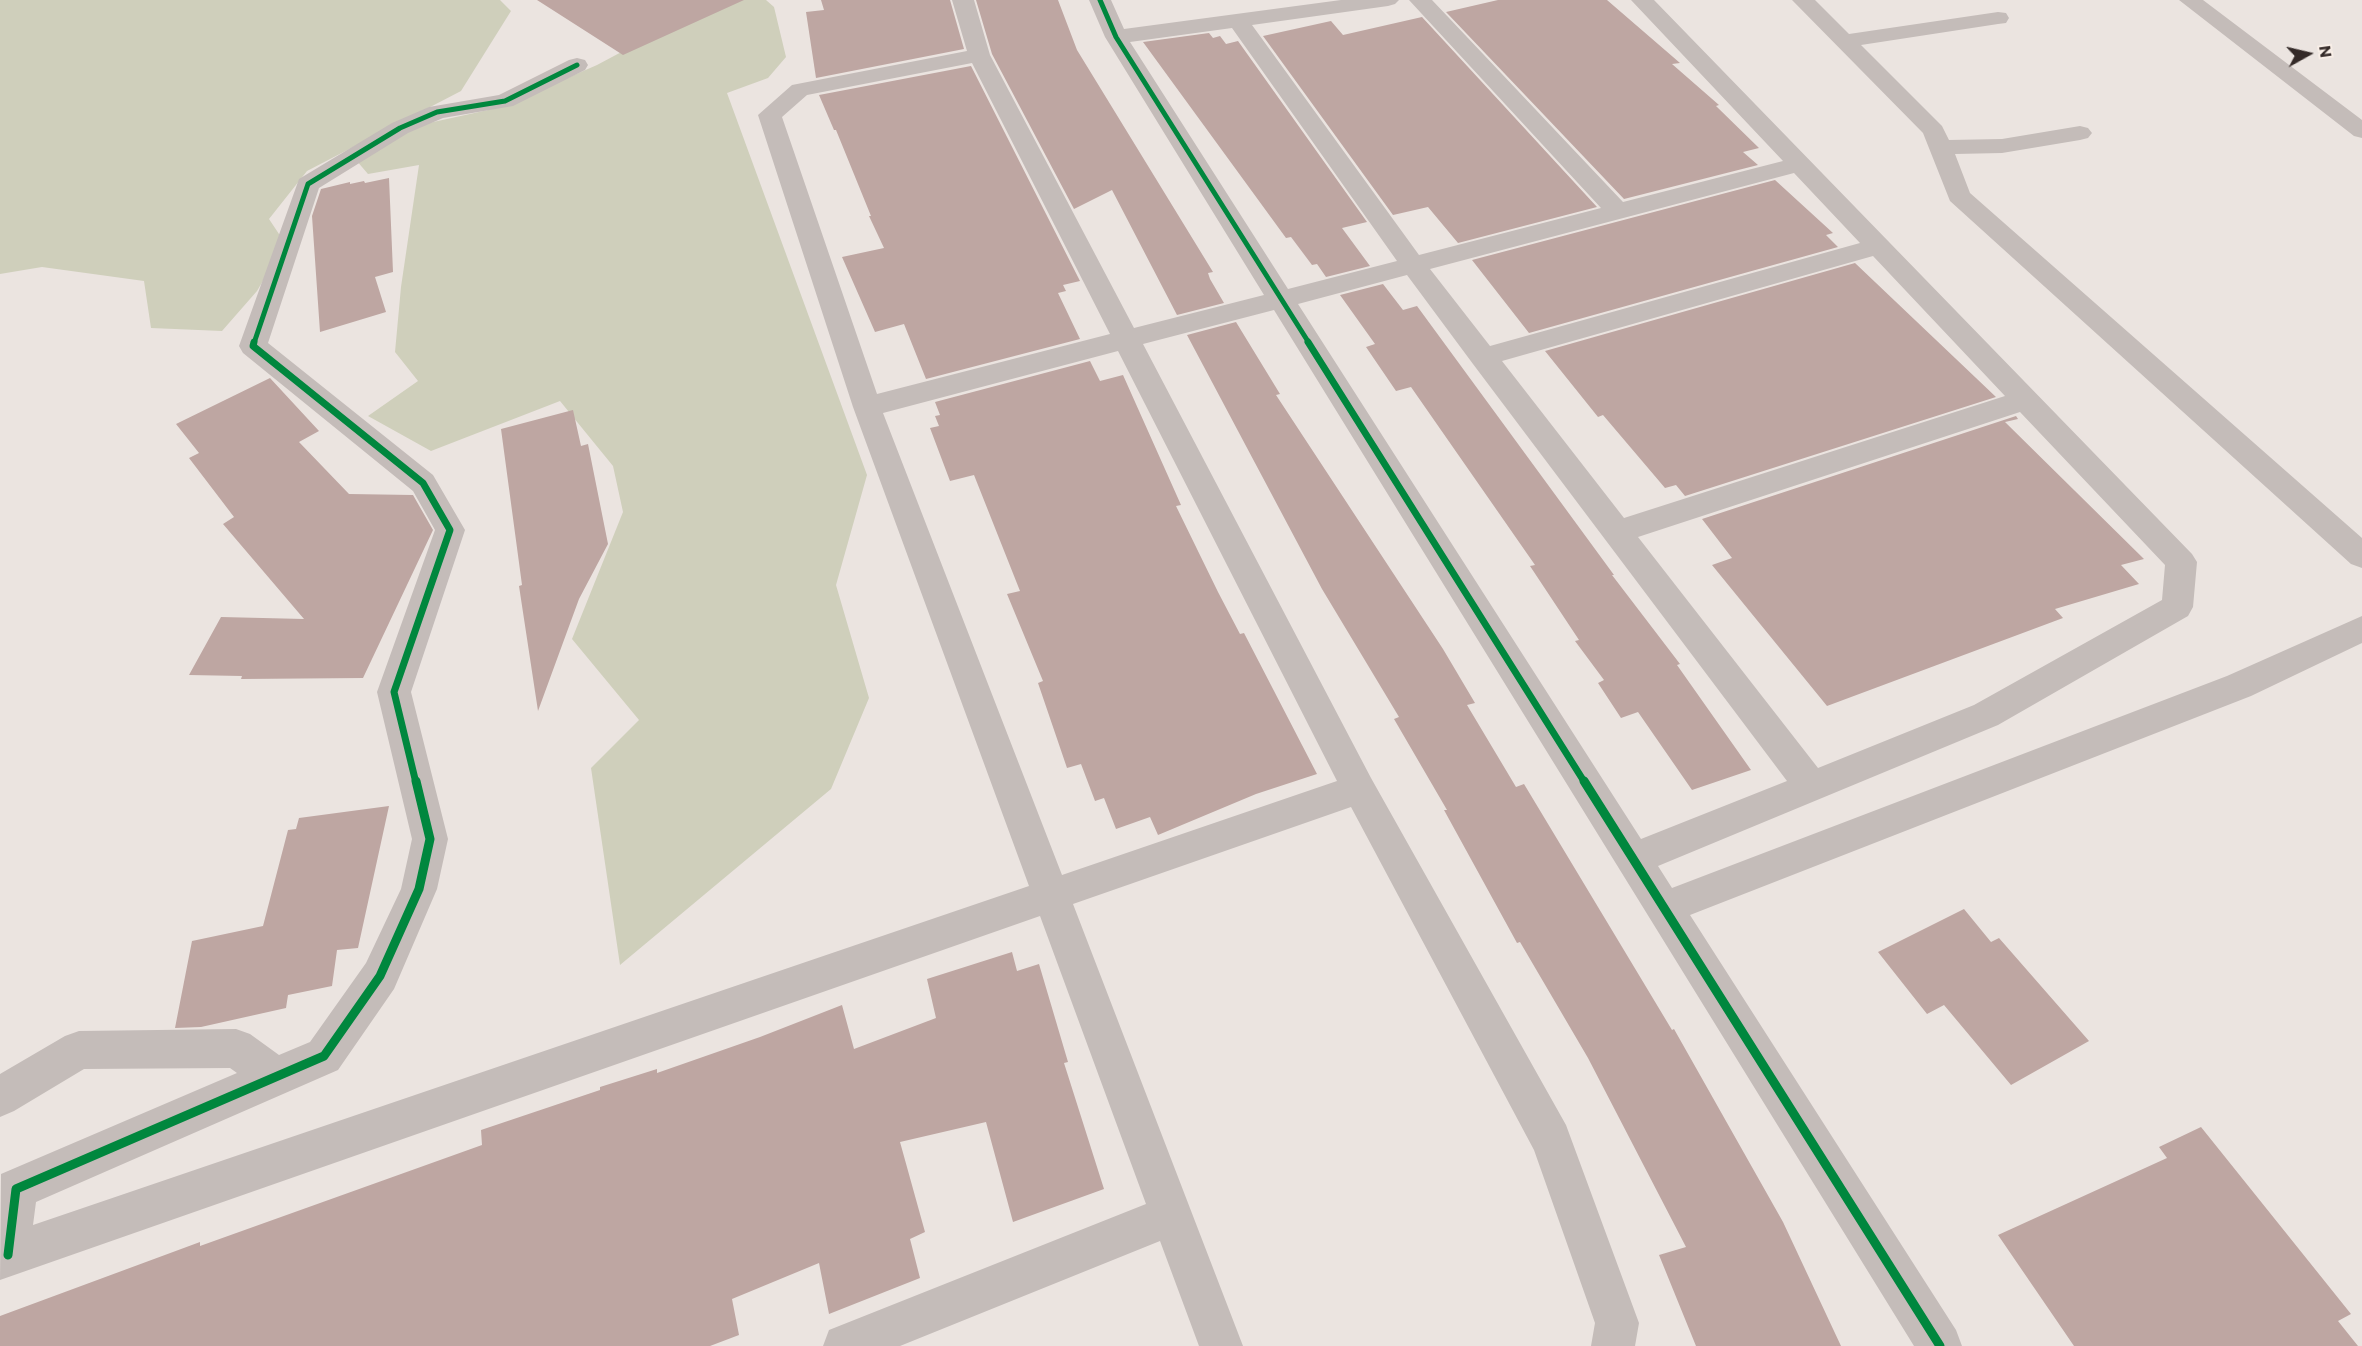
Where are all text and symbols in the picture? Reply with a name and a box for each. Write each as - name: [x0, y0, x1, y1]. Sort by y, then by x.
- north arrow: [2278, 24, 2338, 84]
- text: N: [2316, 44, 2337, 59]

